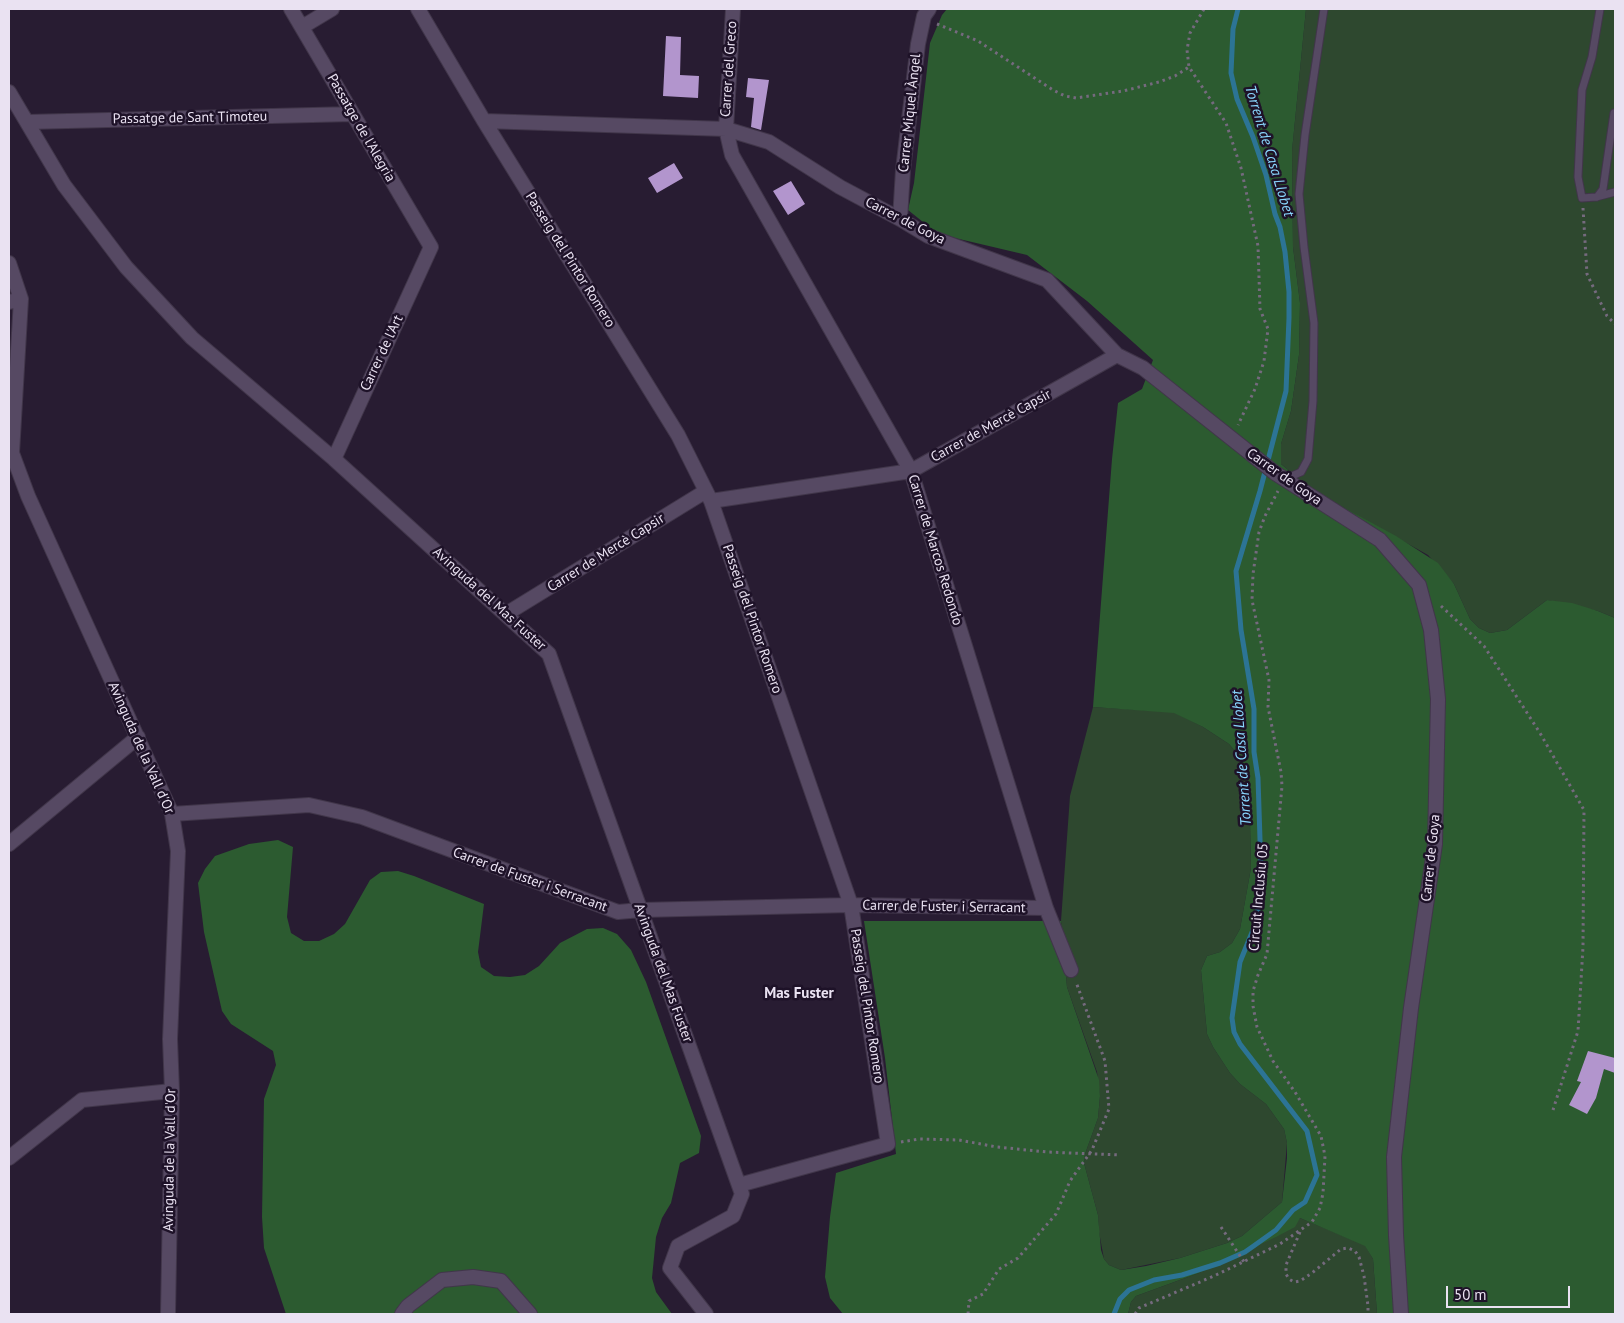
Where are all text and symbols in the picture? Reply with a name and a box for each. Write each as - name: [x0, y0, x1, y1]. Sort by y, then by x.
- street label: Carrer del Greco: [717, 20, 741, 118]
- street label: Carrer Miquel Àngel: [895, 53, 925, 173]
- street label: Passatge de l'Alegria: [323, 71, 399, 185]
- water label: Torrent de Casa Llobet: [1240, 83, 1298, 219]
- street label: Passatge de Sant Timoteu: [113, 108, 267, 128]
- street label: Passeig del Pintor Romero: [521, 189, 619, 331]
- street label: Carrer de Goya: [862, 194, 948, 248]
- street label: Carrer de l'Art: [357, 312, 407, 394]
- street label: Carrer de Mercè Capsir: [928, 386, 1054, 466]
- street label: Carrer de Goya: [1243, 445, 1325, 509]
- street label: Carrer de Marcos Redondo: [904, 473, 966, 627]
- street label: Carrer de Mercè Capsir: [544, 510, 668, 596]
- street label: Passeig del Pintor Romero: [719, 542, 785, 696]
- street label: Avinguda del Mas Fuster: [429, 544, 549, 654]
- street label: Avinguda de la Vall d'Or: [104, 679, 178, 817]
- water label: Torrent de Casa Llobet: [1228, 689, 1256, 827]
- street label: Carrer de Goya: [1418, 814, 1444, 902]
- street label: Circuit Inclusiu 05: [1246, 842, 1272, 952]
- street label: Carrer de Fuster i Serracant: [450, 844, 610, 916]
- street label: Carrer de Fuster i Serracant: [862, 897, 1026, 917]
- street label: Avinguda del Mas Fuster: [630, 901, 696, 1045]
- street label: Passeig del Pintor Romero: [846, 927, 888, 1085]
- district label: Mas Fuster: [764, 985, 834, 1003]
- street label: Avinguda de la Vall d'Or: [160, 1088, 180, 1232]
- scale bar: [1449, 1276, 1573, 1308]
- text: 50 m: [1454, 1285, 1487, 1304]

